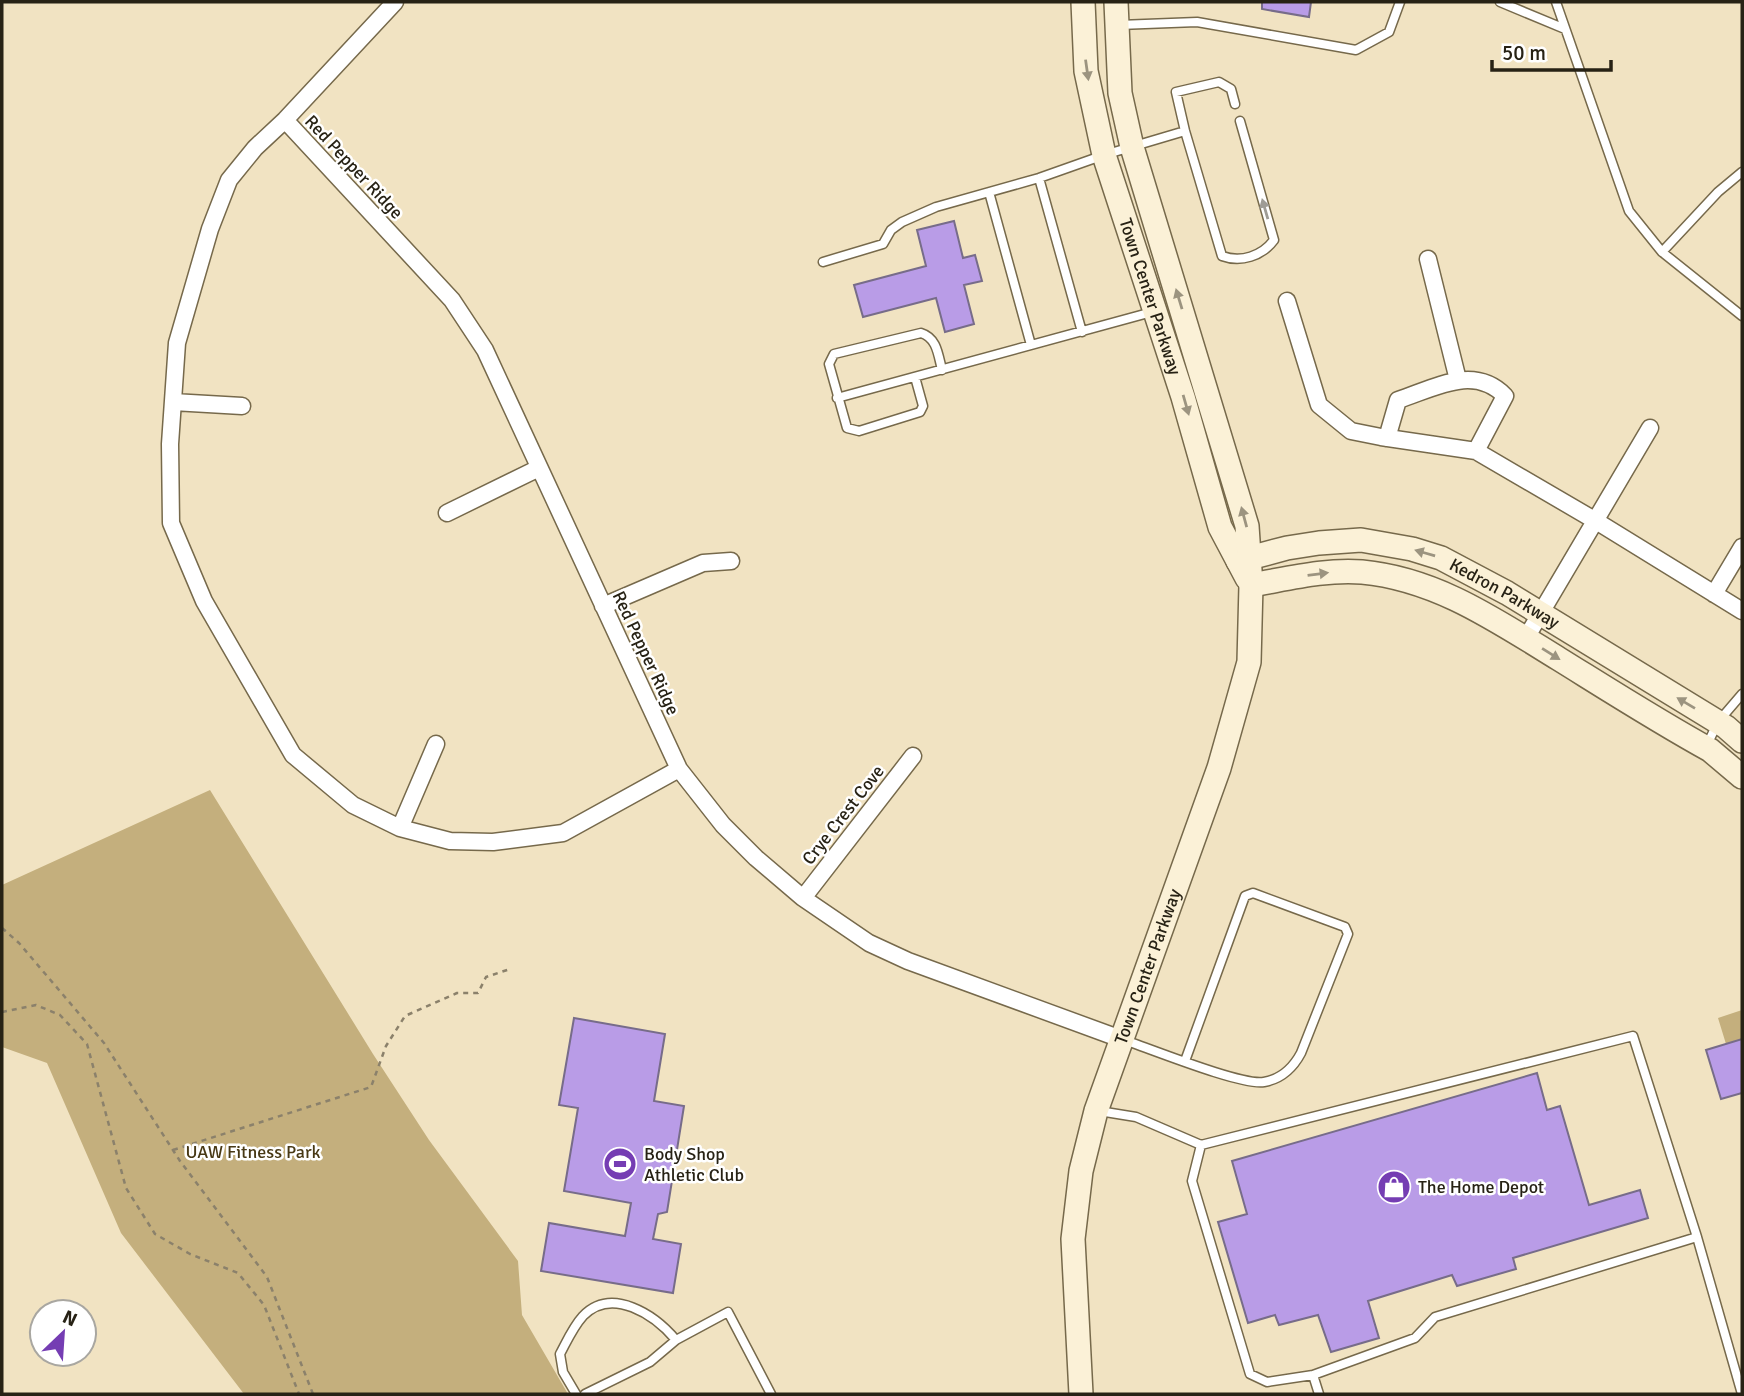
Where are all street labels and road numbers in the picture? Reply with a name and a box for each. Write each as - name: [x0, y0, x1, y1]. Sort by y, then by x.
- street label: Red Pepper Ridge: [300, 110, 408, 224]
- street label: Town Center Parkway: [1114, 216, 1186, 378]
- street label: Kedron Parkway: [1446, 553, 1564, 634]
- street label: Red Pepper Ridge: [608, 588, 684, 718]
- street label: Crye Crest Cove: [797, 761, 889, 869]
- street label: Town Center Parkway: [1110, 885, 1186, 1047]

